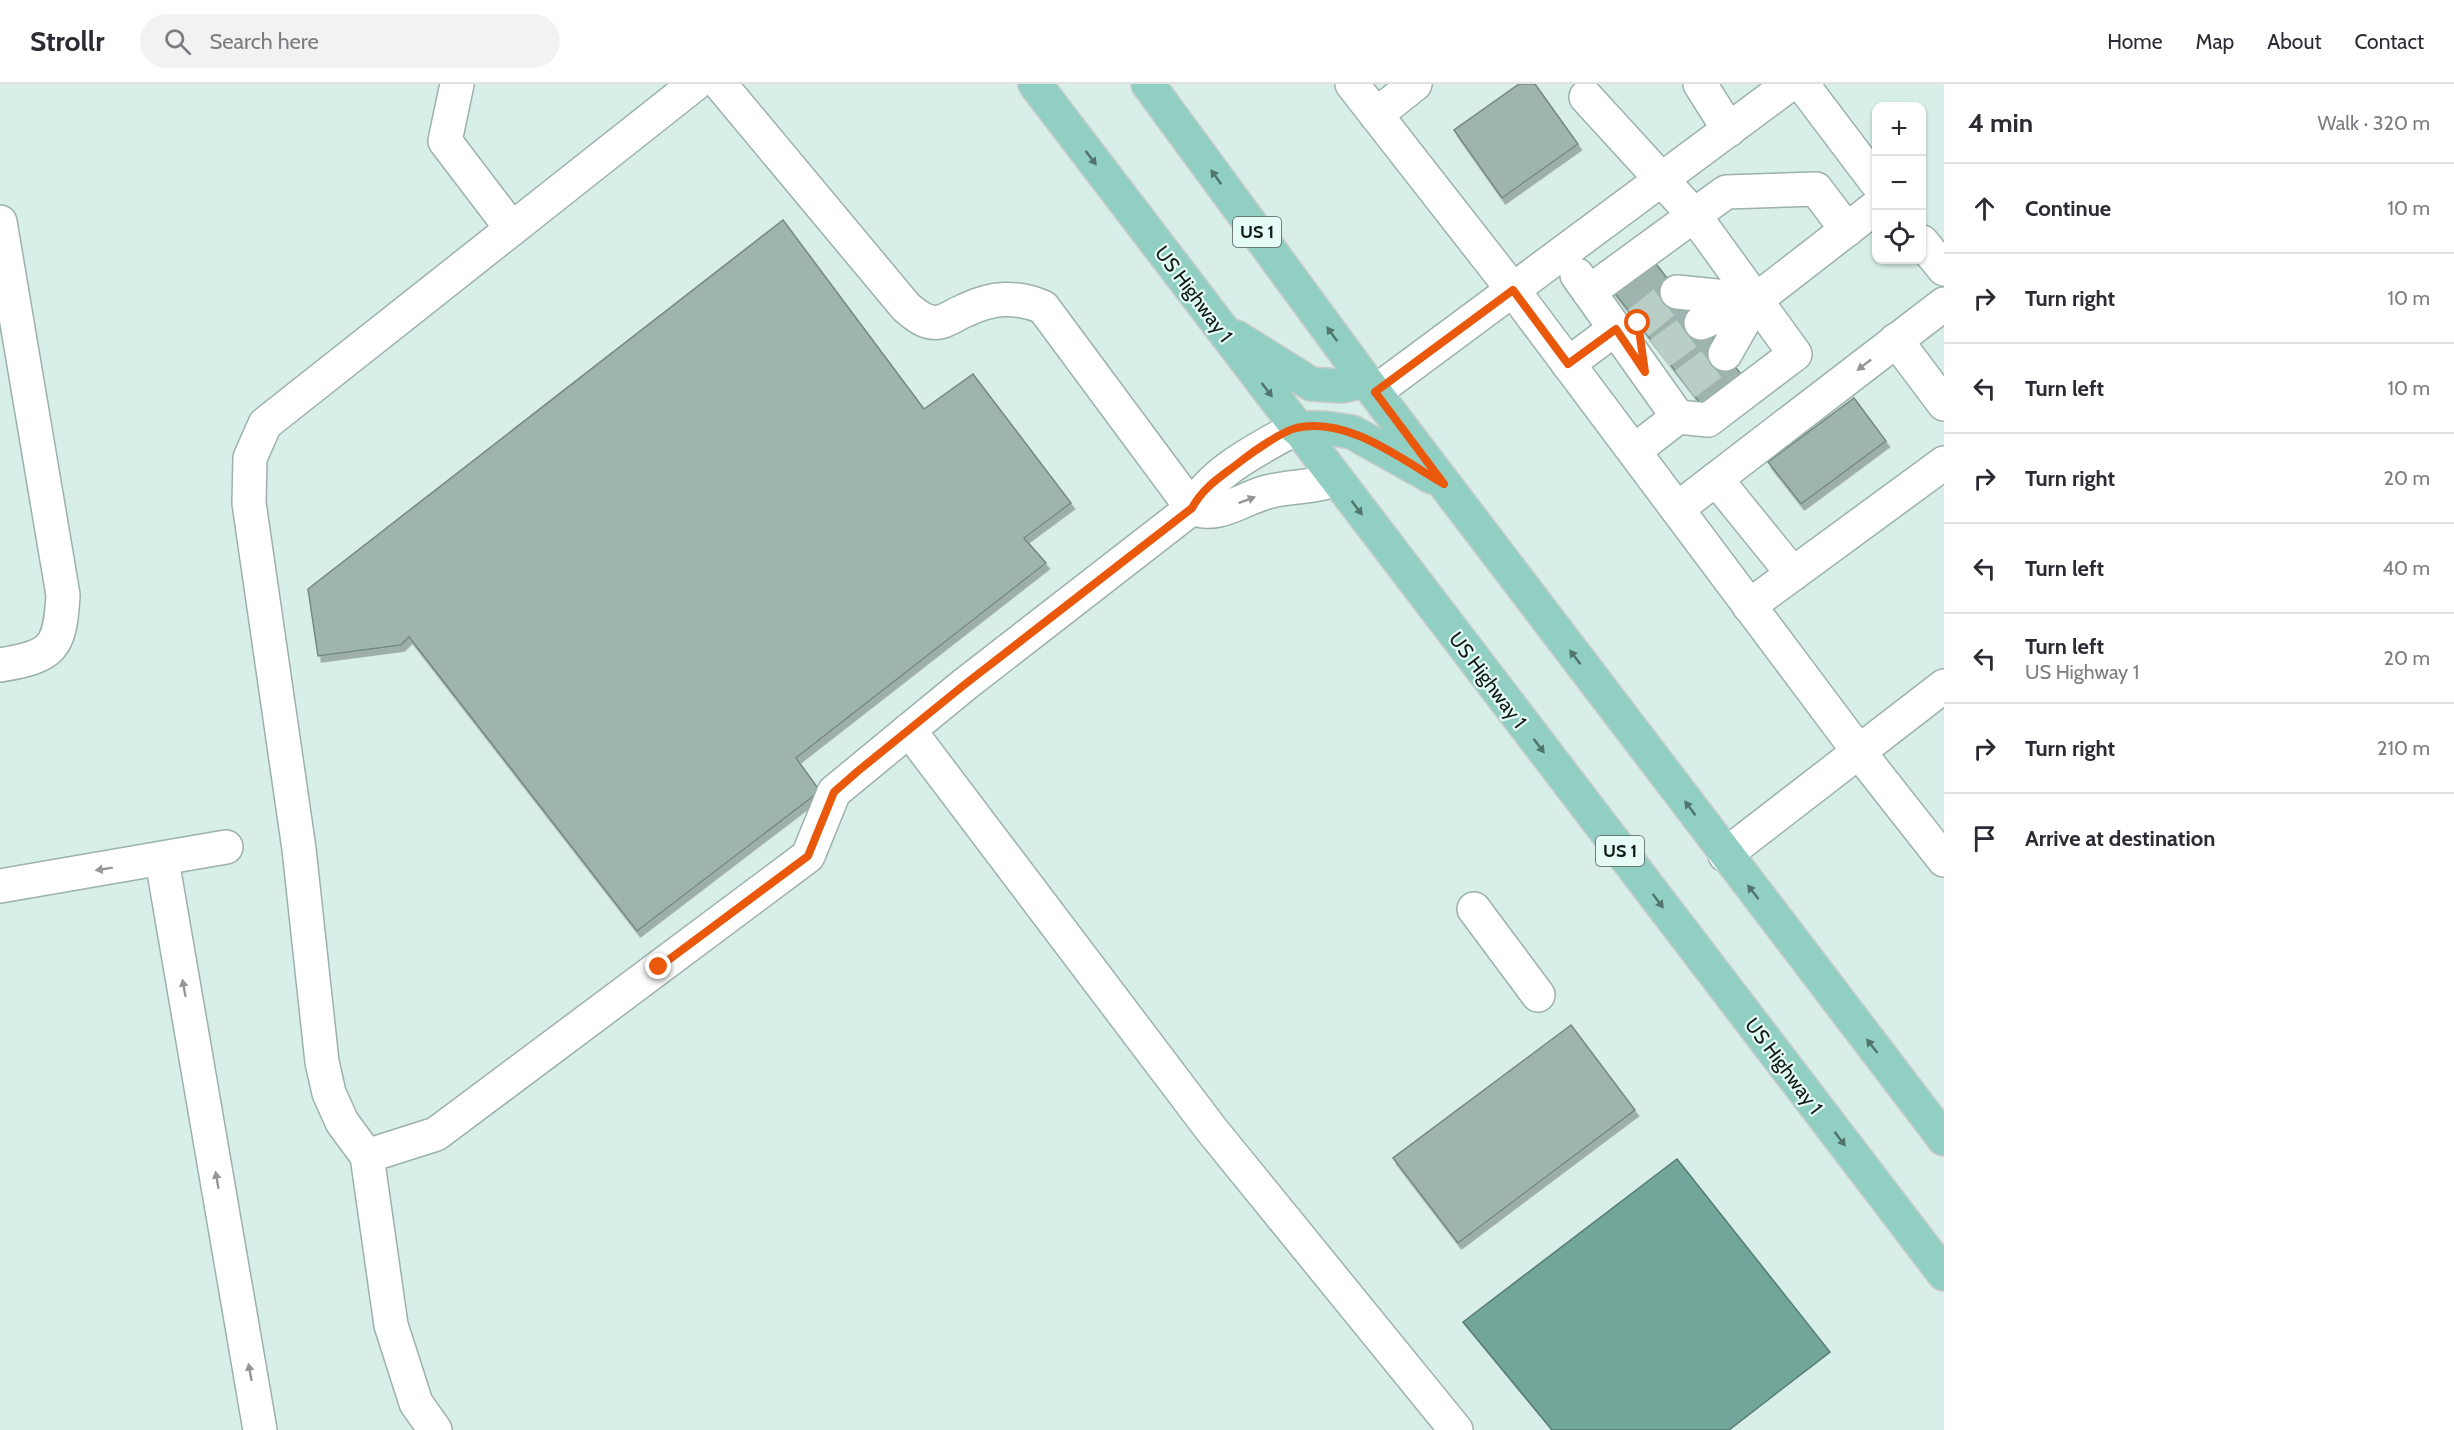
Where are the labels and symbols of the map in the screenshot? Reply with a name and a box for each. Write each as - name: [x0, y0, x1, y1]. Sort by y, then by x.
- one-way arrow: [1084, 150, 1096, 165]
- one-way arrow: [1210, 169, 1222, 185]
- road number: US 1: [1233, 217, 1281, 247]
- street label: US Highway 1: [1150, 241, 1238, 347]
- route start: [1624, 309, 1650, 335]
- one-way arrow: [1326, 326, 1338, 342]
- one-way arrow: [1857, 359, 1873, 371]
- one-way arrow: [1261, 382, 1273, 398]
- one-way arrow: [1239, 495, 1257, 505]
- one-way arrow: [1350, 500, 1362, 515]
- street label: US Highway 1: [1444, 627, 1532, 733]
- one-way arrow: [1569, 649, 1582, 665]
- one-way arrow: [1533, 738, 1545, 754]
- one-way arrow: [1684, 801, 1696, 817]
- road number: US 1: [1596, 836, 1644, 866]
- one-way arrow: [94, 865, 113, 874]
- one-way arrow: [1748, 884, 1760, 899]
- one-way arrow: [1651, 893, 1663, 908]
- route end: [645, 953, 671, 979]
- one-way arrow: [179, 978, 188, 997]
- street label: US Highway 1: [1740, 1013, 1828, 1119]
- one-way arrow: [1866, 1038, 1879, 1054]
- one-way arrow: [1834, 1131, 1847, 1147]
- one-way arrow: [212, 1171, 221, 1190]
- one-way arrow: [245, 1363, 254, 1382]

